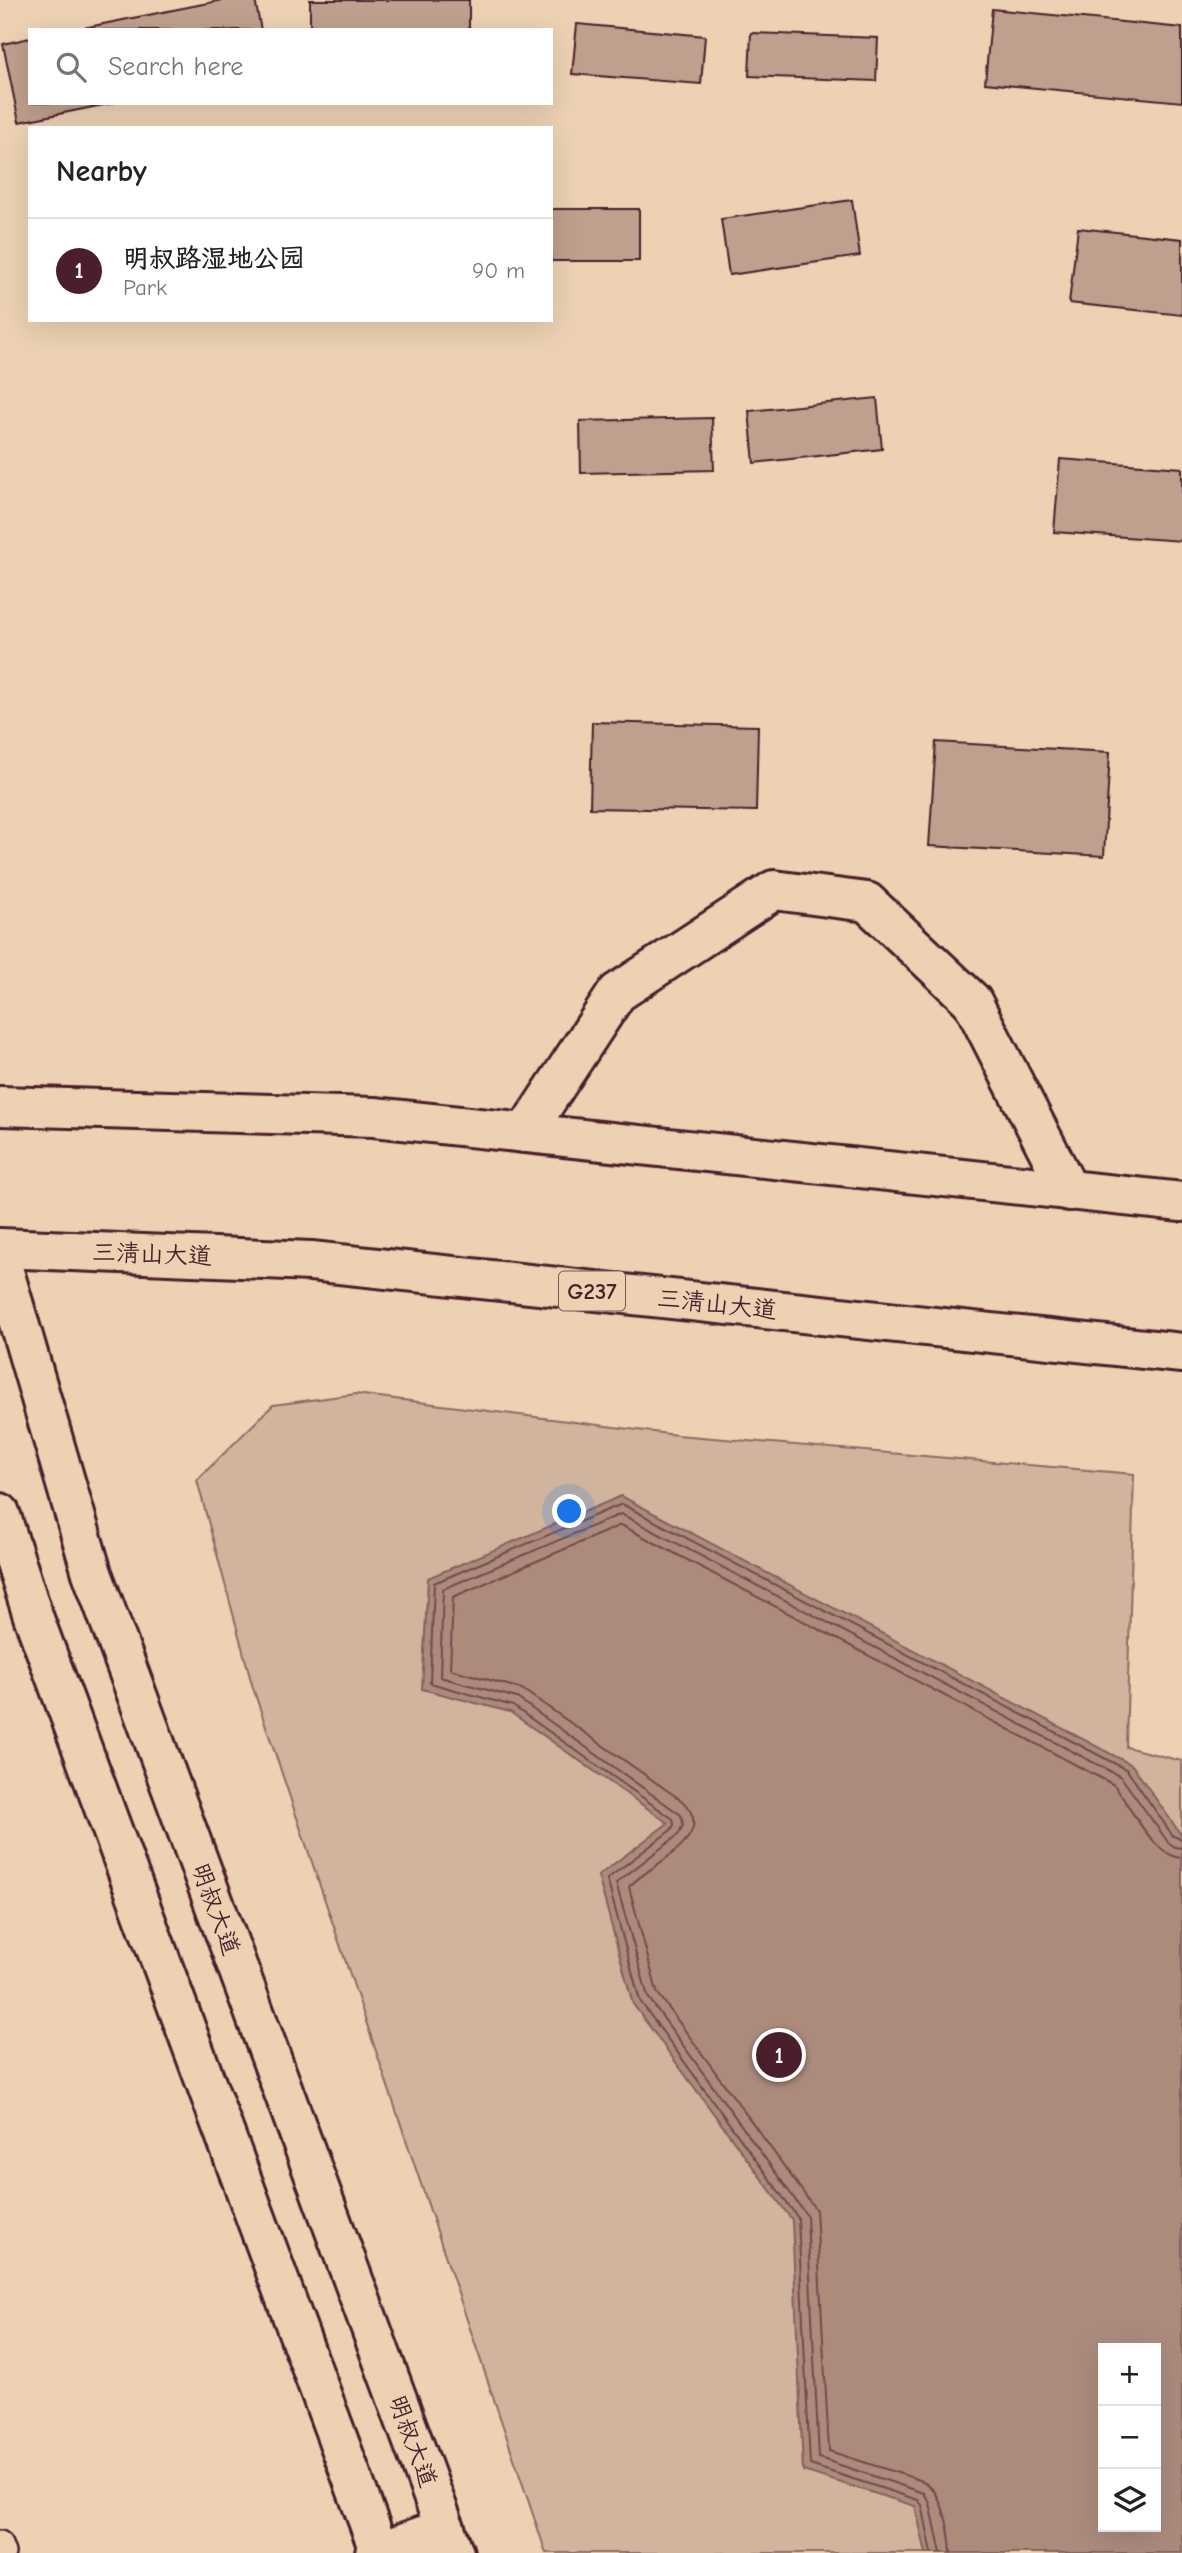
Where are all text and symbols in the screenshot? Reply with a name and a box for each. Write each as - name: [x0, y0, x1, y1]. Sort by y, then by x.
- search box: [28, 28, 553, 105]
- icon: search: [52, 48, 90, 86]
- text: Search here: [108, 52, 243, 82]
- text: Nearby: [56, 154, 147, 189]
- text: 明叔路湿地公园: [123, 244, 305, 274]
- text: 1: [74, 257, 84, 284]
- text: 90 m: [472, 257, 525, 284]
- text: Park: [123, 274, 167, 301]
- street label: 三清山大道: [92, 1238, 212, 1270]
- road number: G237: [559, 1272, 625, 1310]
- street label: 三清山大道: [656, 1284, 778, 1324]
- your location: [552, 1494, 586, 1528]
- street label: 明叔大道: [186, 1859, 246, 1959]
- pin: 1: [756, 2029, 802, 2081]
- map controls: [1098, 2343, 1161, 2532]
- button: +: [1098, 2343, 1161, 2406]
- street label: 明叔大道: [383, 2391, 443, 2491]
- button: −: [1098, 2406, 1161, 2469]
- button: layers: [1098, 2469, 1161, 2532]

